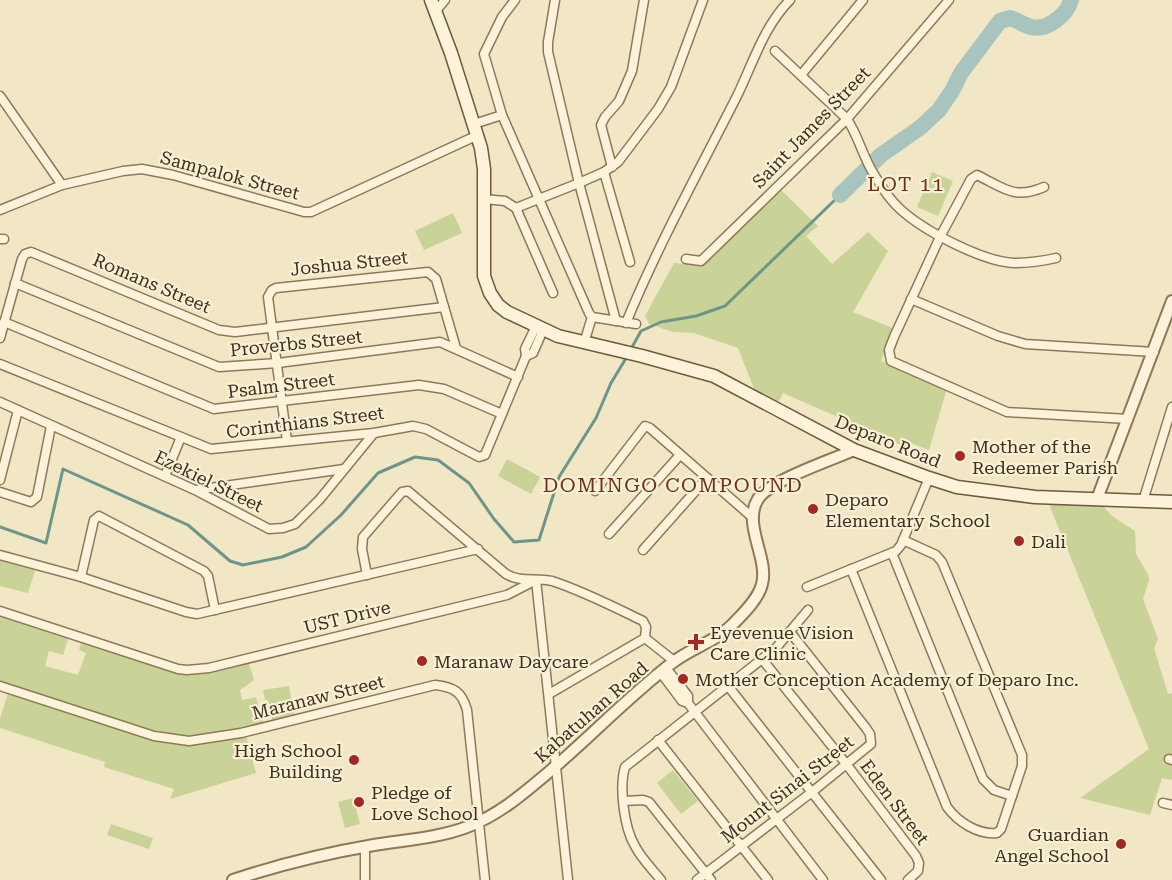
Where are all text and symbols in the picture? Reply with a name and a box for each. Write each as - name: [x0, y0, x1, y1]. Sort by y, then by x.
- street label: Saint James Street: [748, 62, 874, 192]
- street label: Sampalok Street: [158, 146, 302, 204]
- district label: LOT 11: [867, 172, 945, 196]
- street label: Joshua Street: [289, 246, 409, 280]
- street label: Romans Street: [90, 249, 214, 317]
- street label: Proverbs Street: [229, 326, 364, 360]
- street label: Psalm Street: [226, 368, 336, 402]
- street label: Corinthians Street: [225, 402, 385, 442]
- street label: Deparo Road: [832, 410, 944, 472]
- place label: Mother of the Redeemer Parish: [972, 436, 1118, 478]
- street label: Ezekiel Street: [151, 446, 267, 516]
- marker: Mother of the Redeemer Parish: [953, 449, 967, 463]
- district label: DOMINGO COMPOUND: [543, 473, 803, 497]
- place label: Deparo Elementary School: [825, 489, 990, 531]
- marker: Deparo Elementary School: [806, 502, 820, 516]
- place label: Dali: [1031, 531, 1066, 552]
- marker: Dali: [1012, 534, 1026, 548]
- street label: UST Drive: [301, 596, 393, 638]
- place label: Eyevenue Vision Care Clinic: [710, 622, 854, 664]
- marker: Eyevenue Vision Care Clinic: [687, 633, 705, 651]
- place label: Maranaw Daycare: [434, 651, 589, 672]
- marker: Maranaw Daycare: [415, 654, 429, 668]
- street label: Kabatuhan Road: [530, 657, 652, 767]
- place label: Mother Conception Academy of Deparo Inc.: [695, 669, 1079, 690]
- street label: Maranaw Street: [250, 670, 387, 724]
- marker: Mother Conception Academy of Deparo Inc.: [676, 672, 690, 686]
- street label: Mount Sinai Street: [717, 731, 858, 847]
- place label: High School Building: [234, 740, 343, 782]
- marker: High School Building: [347, 753, 361, 767]
- street label: Eden Street: [856, 755, 934, 849]
- place label: Pledge of Love School: [371, 782, 479, 824]
- marker: Pledge of Love School: [352, 795, 366, 809]
- place label: Guardian Angel School: [994, 824, 1109, 866]
- marker: Guardian Angel School: [1114, 837, 1128, 851]

